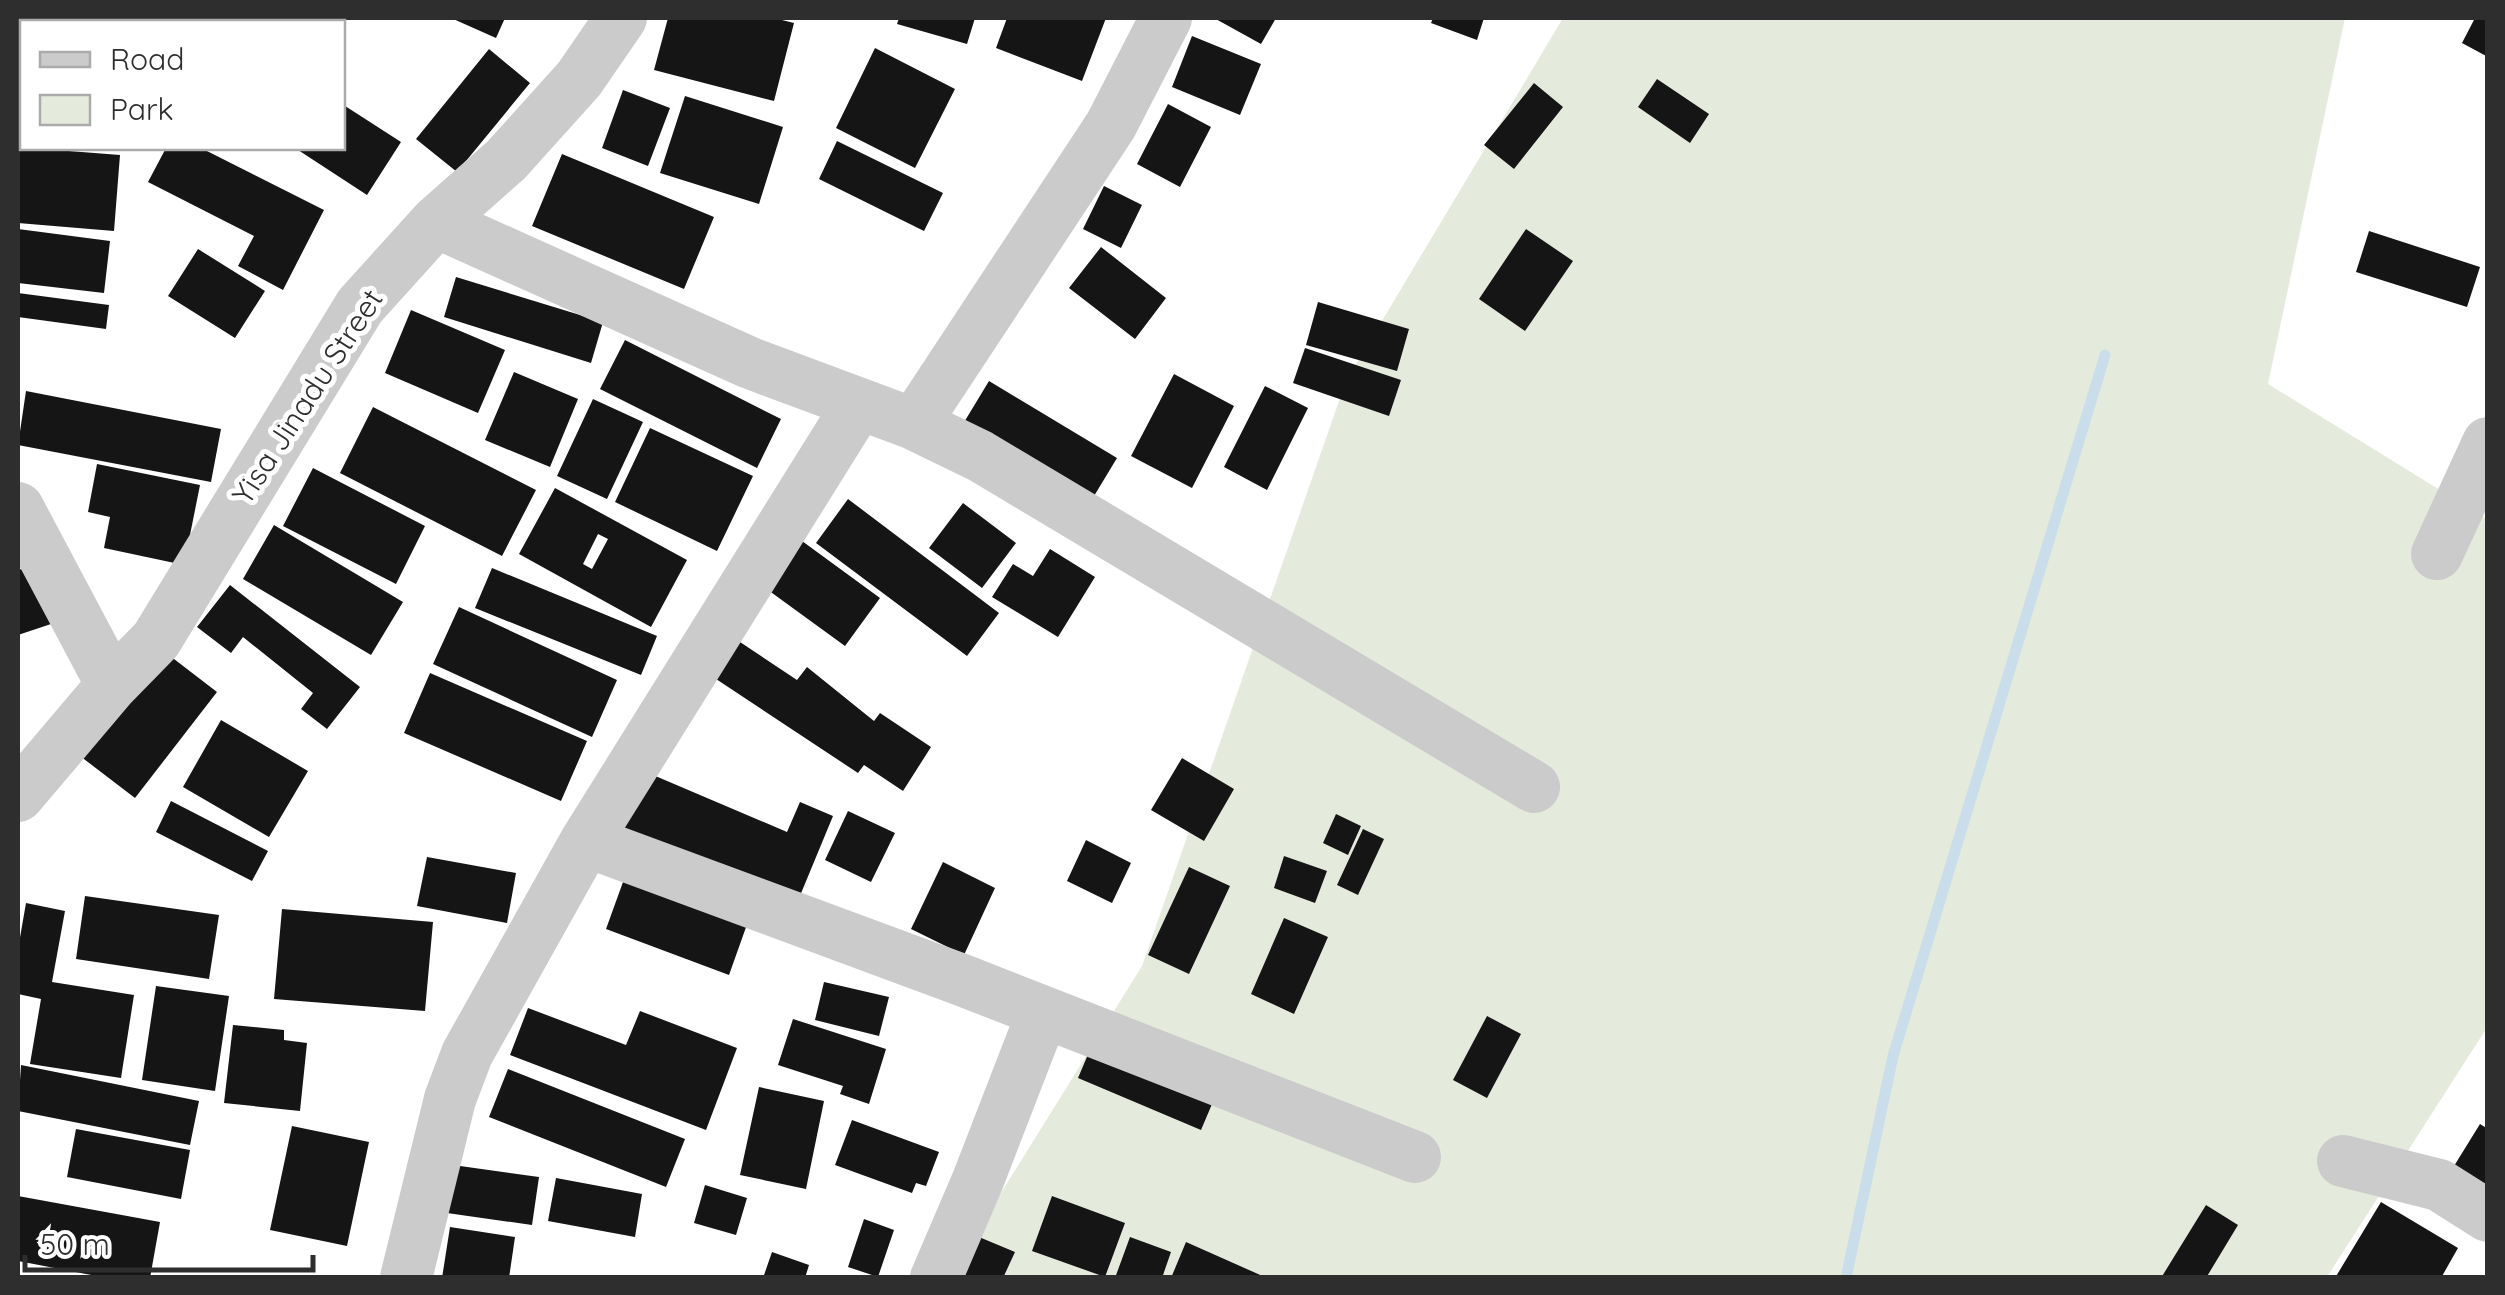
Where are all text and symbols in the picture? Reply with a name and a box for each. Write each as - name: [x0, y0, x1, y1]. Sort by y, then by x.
- legend: [20, 20, 345, 150]
- text: Road: [110, 40, 184, 78]
- text: Park: [110, 90, 174, 128]
- street label: Yisa Jinadu Street: [223, 282, 391, 511]
- scale bar: [25, 1210, 312, 1272]
- text: 50 m: [40, 1225, 110, 1263]

